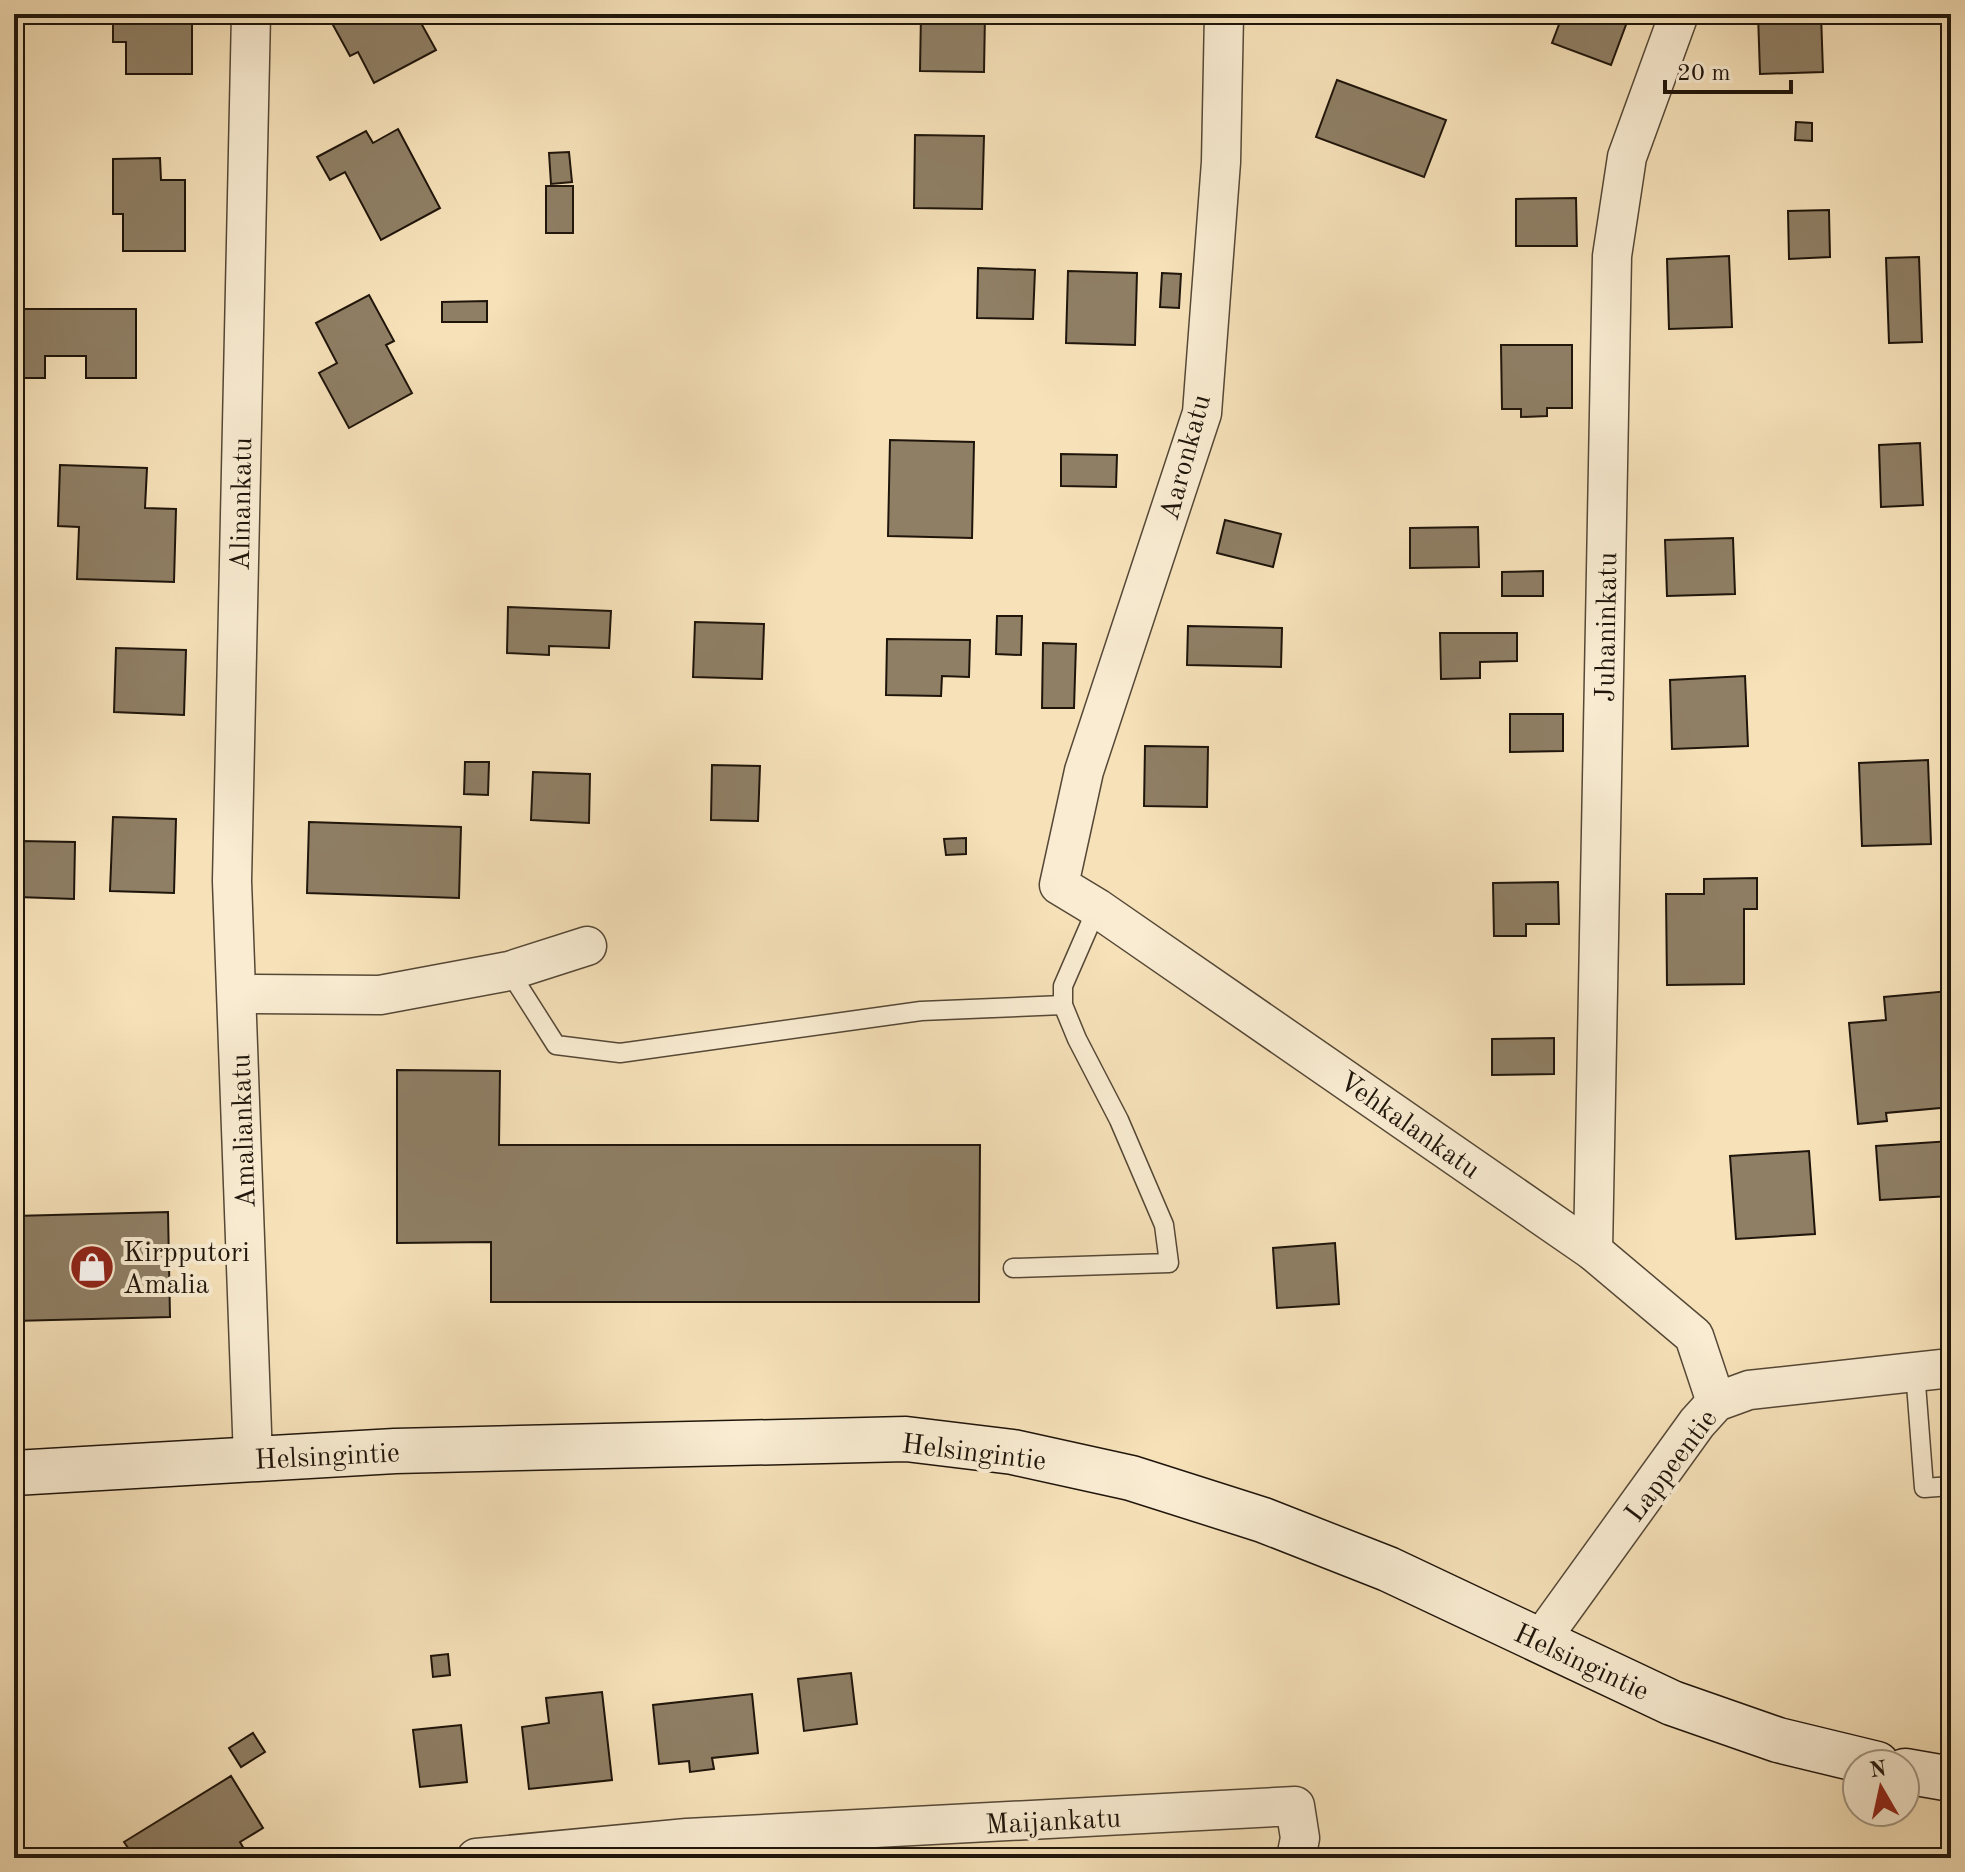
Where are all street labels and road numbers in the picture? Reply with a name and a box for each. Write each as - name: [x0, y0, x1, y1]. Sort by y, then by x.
- street label: Aaronkatu: [1157, 392, 1217, 524]
- street label: Alinankatu: [228, 437, 258, 571]
- street label: Juhaninkatu: [1593, 552, 1623, 702]
- street label: Amaliankatu: [228, 1053, 262, 1209]
- street label: Vehkalankatu: [1333, 1068, 1484, 1185]
- street label: Lappeentie: [1621, 1405, 1724, 1528]
- street label: Helsingintie: [900, 1431, 1047, 1477]
- street label: Helsingintie: [254, 1440, 400, 1476]
- street label: Helsingintie: [1509, 1620, 1653, 1707]
- street label: Maijankatu: [985, 1805, 1122, 1841]

